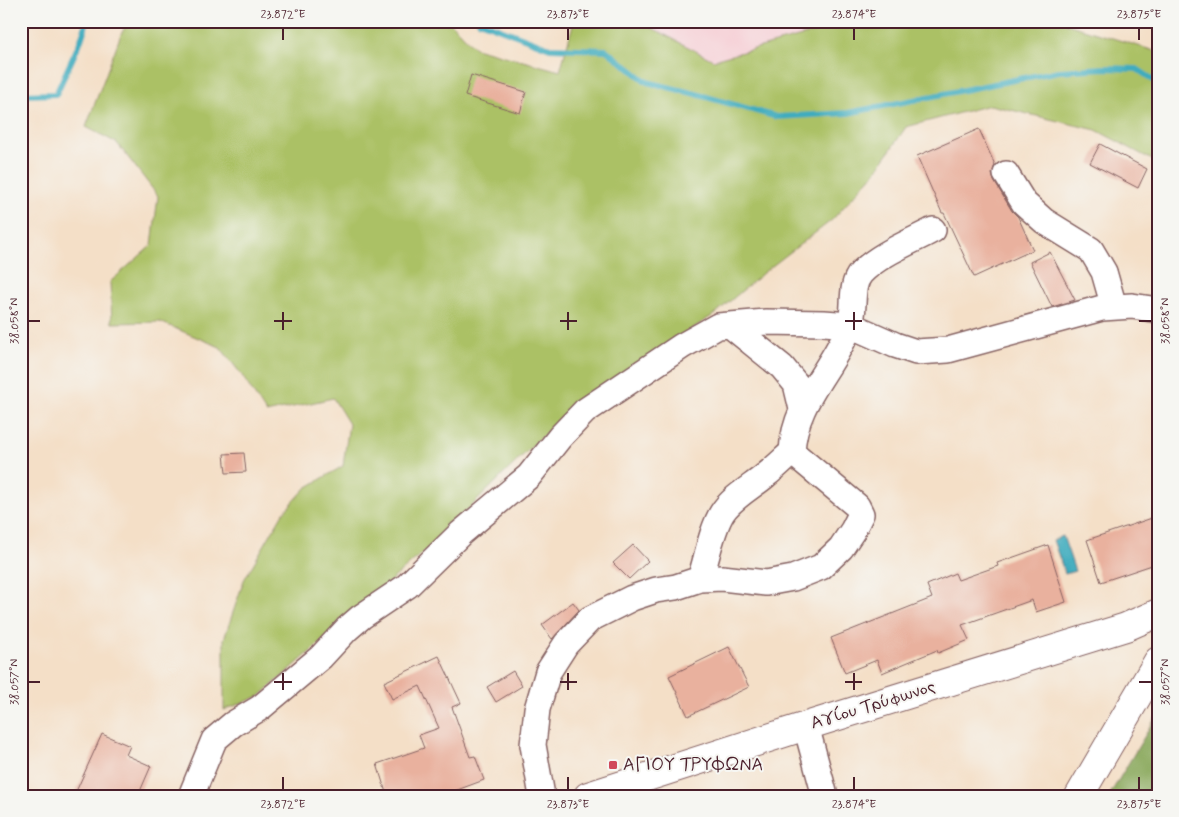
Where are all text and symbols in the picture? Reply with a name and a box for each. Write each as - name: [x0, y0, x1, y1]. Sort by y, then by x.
- text: 23.872°E: [261, 7, 305, 23]
- text: 23.873°E: [547, 7, 589, 23]
- text: 23.874°E: [832, 7, 876, 23]
- text: 23.875°E: [1117, 7, 1161, 23]
- text: 38.058°N: [7, 298, 23, 344]
- text: 38.058°N: [1158, 298, 1174, 344]
- text: 38.057°N: [7, 659, 23, 705]
- text: 38.057°N: [1158, 659, 1174, 705]
- street label: Αγίου Τρύφωνος: [808, 675, 938, 735]
- place label: ΑΓΙΟΥ ΤΡΥΦΩΝΑ: [623, 753, 763, 777]
- marker: ΑΓΙΟΥ ΤΡΥΦΩΝΑ: [607, 759, 619, 771]
- text: 23.872°E: [261, 797, 305, 813]
- text: 23.873°E: [547, 797, 589, 813]
- text: 23.874°E: [832, 797, 876, 813]
- text: 23.875°E: [1117, 797, 1161, 813]

